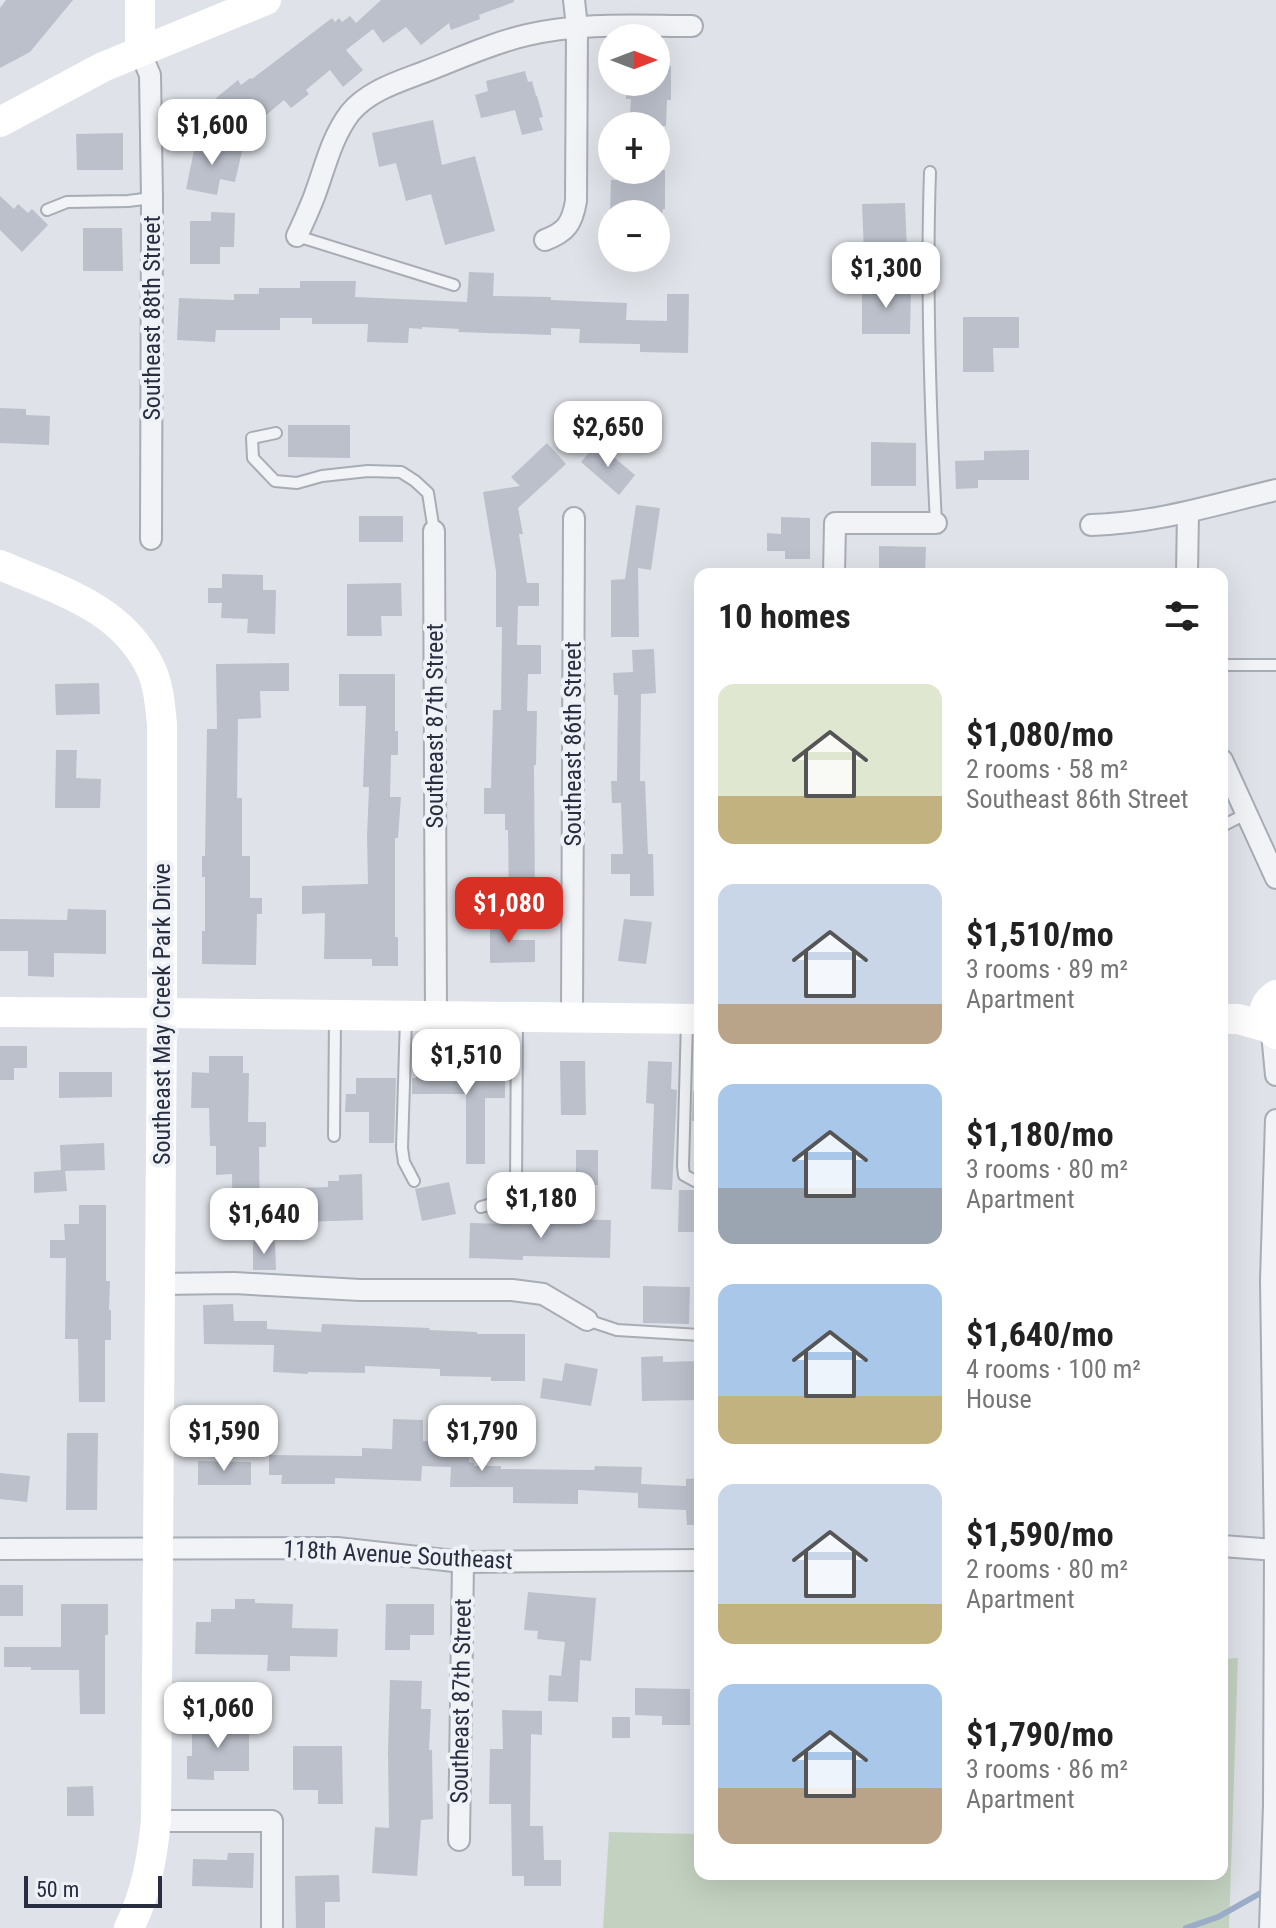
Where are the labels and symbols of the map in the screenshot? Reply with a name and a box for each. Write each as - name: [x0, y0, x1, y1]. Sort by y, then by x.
- north arrow: [598, 24, 670, 96]
- pin: $1,600: [147, 99, 277, 167]
- street label: Southeast 88th Street: [138, 215, 166, 421]
- pin: $1,300: [821, 242, 951, 310]
- pin: $2,650: [543, 401, 673, 469]
- street label: Southeast 87th Street: [421, 623, 449, 829]
- street label: Southeast 86th Street: [559, 641, 587, 847]
- street label: Southeast May Creek Park Drive: [148, 863, 176, 1165]
- pin: $1,080: [444, 877, 574, 945]
- pin: $1,510: [401, 1029, 531, 1097]
- pin: $1,180: [476, 1172, 606, 1240]
- pin: $1,640: [199, 1188, 329, 1256]
- pin: $1,590: [159, 1405, 289, 1473]
- pin: $1,790: [417, 1405, 547, 1473]
- street label: 118th Avenue Southeast: [282, 1535, 514, 1575]
- street label: Southeast 87th Street: [445, 1598, 477, 1804]
- pin: $1,060: [153, 1682, 283, 1750]
- scale bar: [24, 1872, 162, 1908]

